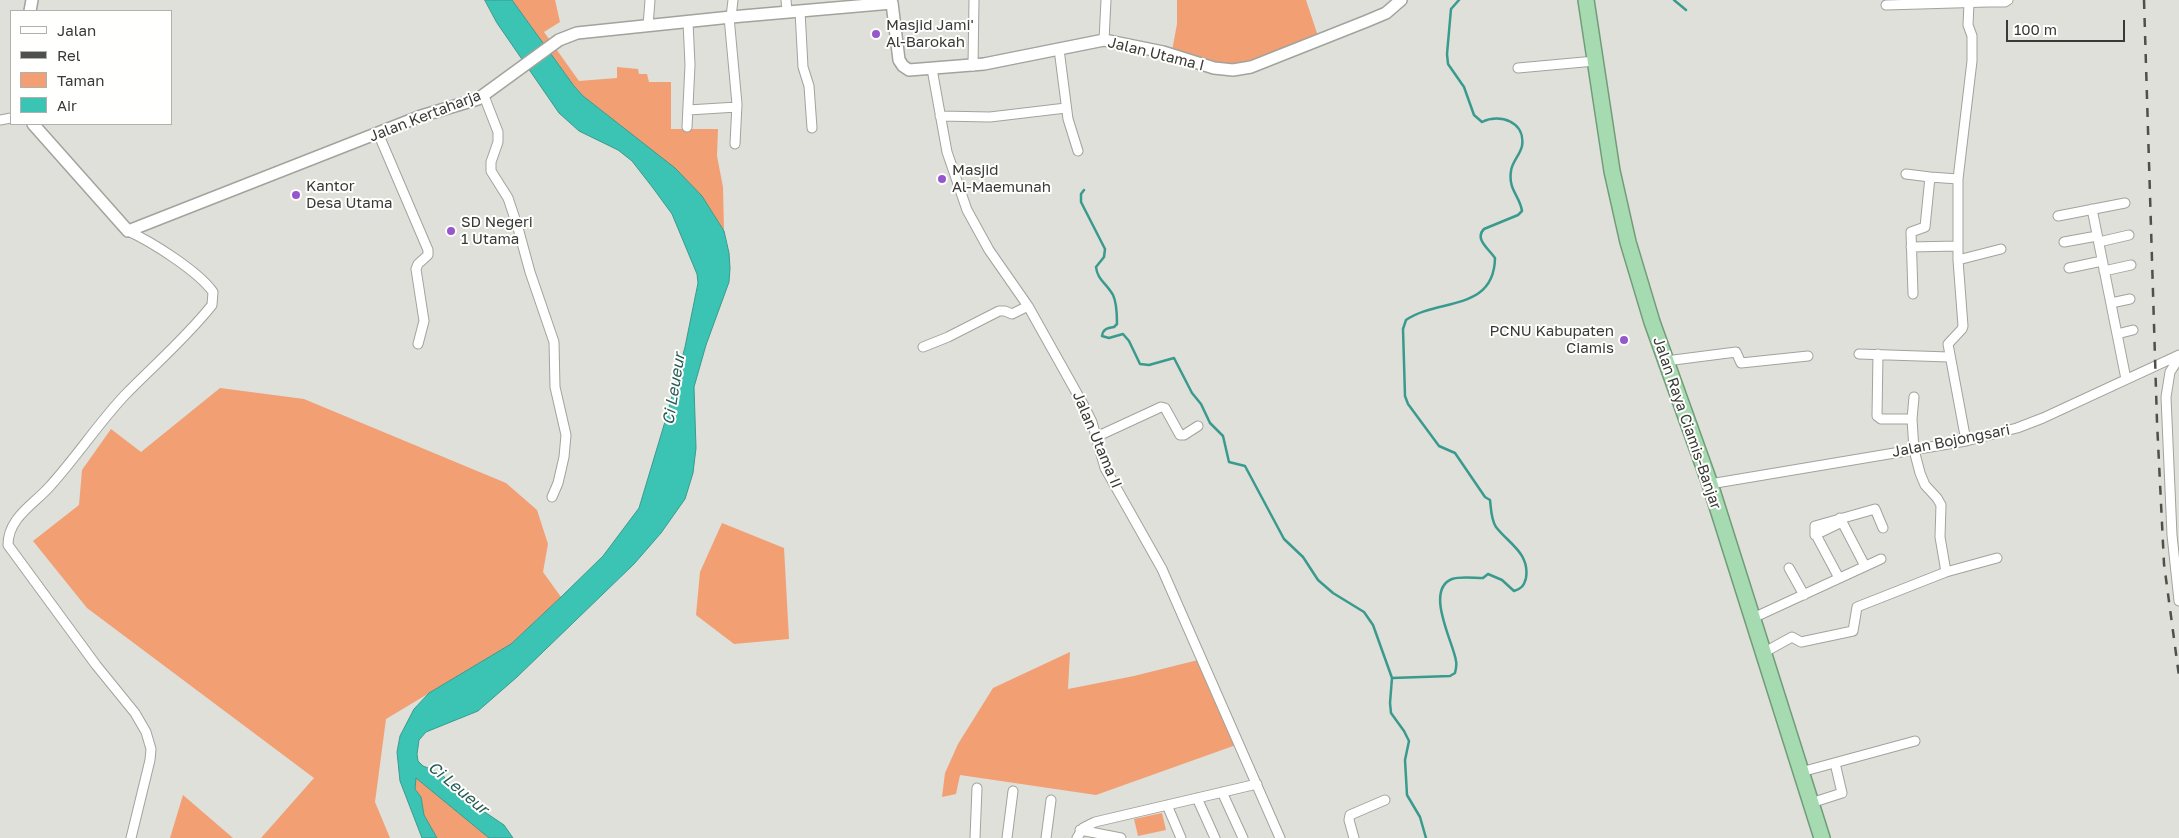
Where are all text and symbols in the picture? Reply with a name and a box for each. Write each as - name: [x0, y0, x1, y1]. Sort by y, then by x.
- legend: [10, 10, 172, 125]
- scale bar: [2009, 10, 2128, 42]
- place label: Masjid Jami' Al-Barokah: [886, 16, 974, 51]
- text: 100 m: [2014, 20, 2057, 38]
- text: Jalan: [57, 21, 96, 39]
- marker: Masjid Jami' Al-Barokah: [870, 28, 882, 40]
- street label: Jalan Utama I: [1106, 33, 1206, 75]
- text: Rel: [57, 46, 81, 64]
- text: Taman: [57, 71, 104, 89]
- street label: Jalan Kertaharja: [366, 86, 484, 146]
- text: Air: [57, 96, 77, 114]
- place label: Masjid Al-Maemunah: [952, 161, 1051, 196]
- marker: Masjid Al-Maemunah: [936, 173, 948, 185]
- place label: Kantor Desa Utama: [306, 177, 393, 212]
- marker: Kantor Desa Utama: [290, 189, 302, 201]
- place label: SD Negeri 1 Utama: [461, 213, 533, 248]
- marker: SD Negeri 1 Utama: [445, 225, 457, 237]
- place label: PCNU Kabupaten Ciamis: [1489, 322, 1614, 357]
- marker: PCNU Kabupaten Ciamis: [1618, 334, 1630, 346]
- street label: Jalan Raya Ciamis-Banjar: [1649, 334, 1725, 512]
- water label: Ci Leueur: [659, 352, 689, 426]
- street label: Jalan Utama II: [1069, 389, 1125, 491]
- street label: Jalan Bojongsari: [1890, 421, 2012, 461]
- water label: Ci Leueur: [424, 757, 492, 819]

